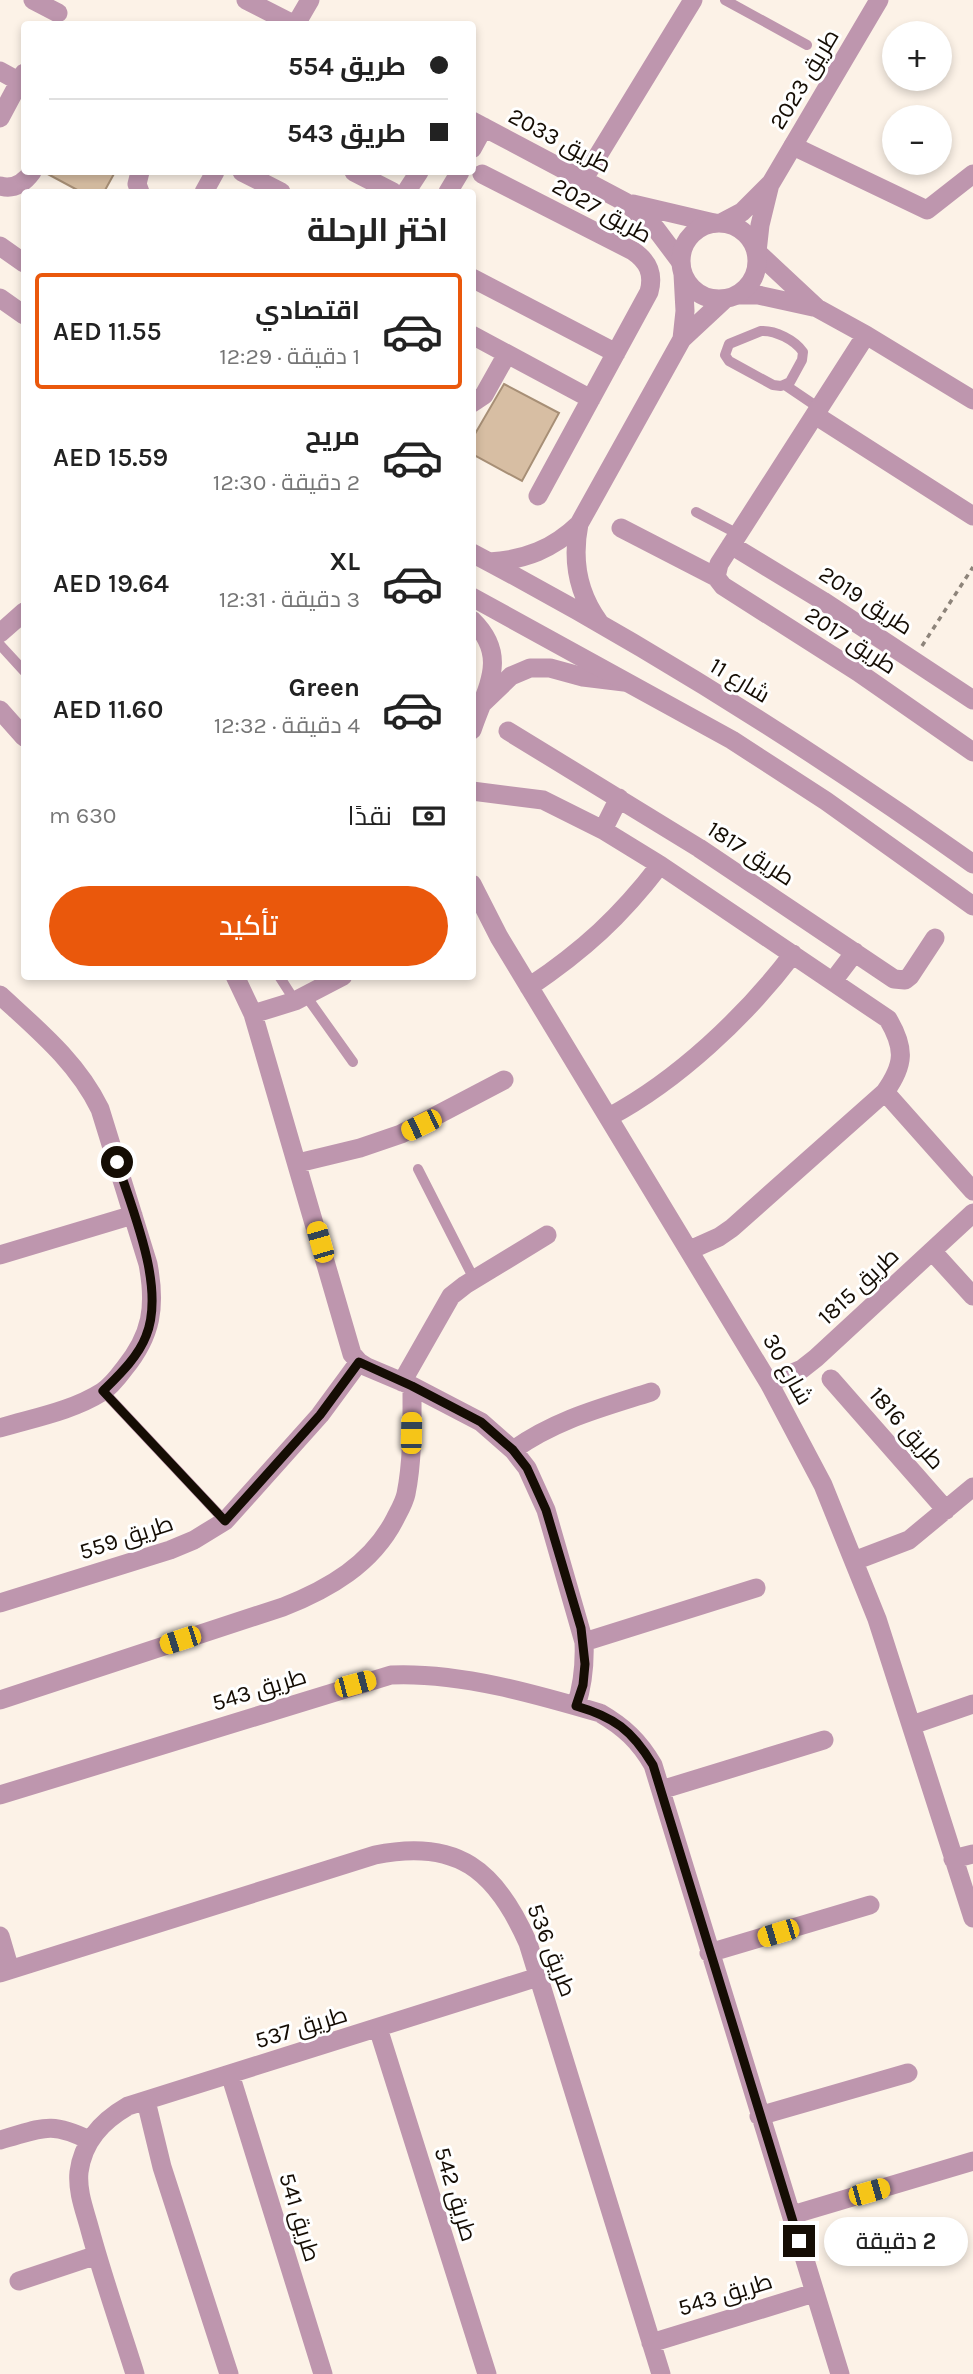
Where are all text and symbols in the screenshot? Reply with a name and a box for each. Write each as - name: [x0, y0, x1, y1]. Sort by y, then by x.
- map controls: [882, 21, 952, 175]
- button: +: [882, 21, 952, 91]
- street label: طريق 2023: [764, 24, 845, 134]
- text: طريق 554: [288, 51, 406, 82]
- street label: طريق 2033: [504, 102, 616, 179]
- button: −: [882, 105, 952, 175]
- text: طريق 543: [287, 118, 406, 149]
- street label: طريق 2027: [547, 172, 656, 249]
- text: اختر الرحلة: [307, 212, 448, 249]
- text: اقتصادي: [255, 295, 360, 326]
- icon: car: [381, 300, 444, 363]
- text: AED 11.55: [53, 316, 162, 347]
- text: 1 دقيقة · 12:29: [219, 343, 360, 370]
- text: مريح: [305, 421, 360, 452]
- icon: car: [381, 426, 444, 489]
- text: AED 15.59: [53, 442, 168, 473]
- text: 2 دقيقة · 12:30: [213, 469, 360, 496]
- text: XL: [329, 546, 360, 577]
- icon: car: [381, 552, 444, 615]
- street label: طريق 2019: [814, 560, 918, 641]
- text: AED 19.64: [53, 568, 169, 599]
- text: 3 دقيقة · 12:31: [219, 586, 360, 613]
- street label: طريق 2017: [800, 601, 901, 680]
- street label: شارع 11: [704, 652, 775, 711]
- text: Green: [288, 672, 360, 703]
- icon: car: [381, 678, 444, 741]
- text: AED 11.60: [53, 694, 163, 725]
- text: 4 دقيقة · 12:32: [214, 712, 360, 739]
- icon: cash: [410, 797, 448, 835]
- text: نقدًا: [348, 801, 392, 832]
- text: 630 m: [49, 802, 116, 829]
- street label: طريق 1817: [702, 815, 799, 891]
- button: تأكيد: [49, 886, 448, 966]
- car: [398, 1106, 445, 1144]
- route start: [101, 1146, 133, 1178]
- car: [305, 1219, 336, 1265]
- street label: طريق 1815: [812, 1242, 904, 1330]
- street label: شارع 30: [755, 1329, 818, 1411]
- street label: طريق 1816: [863, 1382, 950, 1475]
- car: [401, 1412, 422, 1454]
- street label: طريق 559: [76, 1510, 177, 1565]
- car: [157, 1624, 204, 1656]
- street label: طريق 543: [209, 1662, 310, 1717]
- car: [332, 1668, 379, 1700]
- street label: طريق 536: [521, 1900, 582, 2001]
- car: [755, 1917, 802, 1949]
- street label: طريق 537: [252, 2001, 351, 2054]
- street label: طريق 542: [428, 2144, 483, 2245]
- street label: طريق 541: [273, 2169, 326, 2265]
- car: [846, 2176, 893, 2208]
- callout: 2 دقيقة: [824, 2216, 967, 2266]
- route end: [783, 2225, 815, 2257]
- text: 2 دقيقة: [856, 2228, 936, 2255]
- street label: طريق 543: [675, 2267, 776, 2322]

